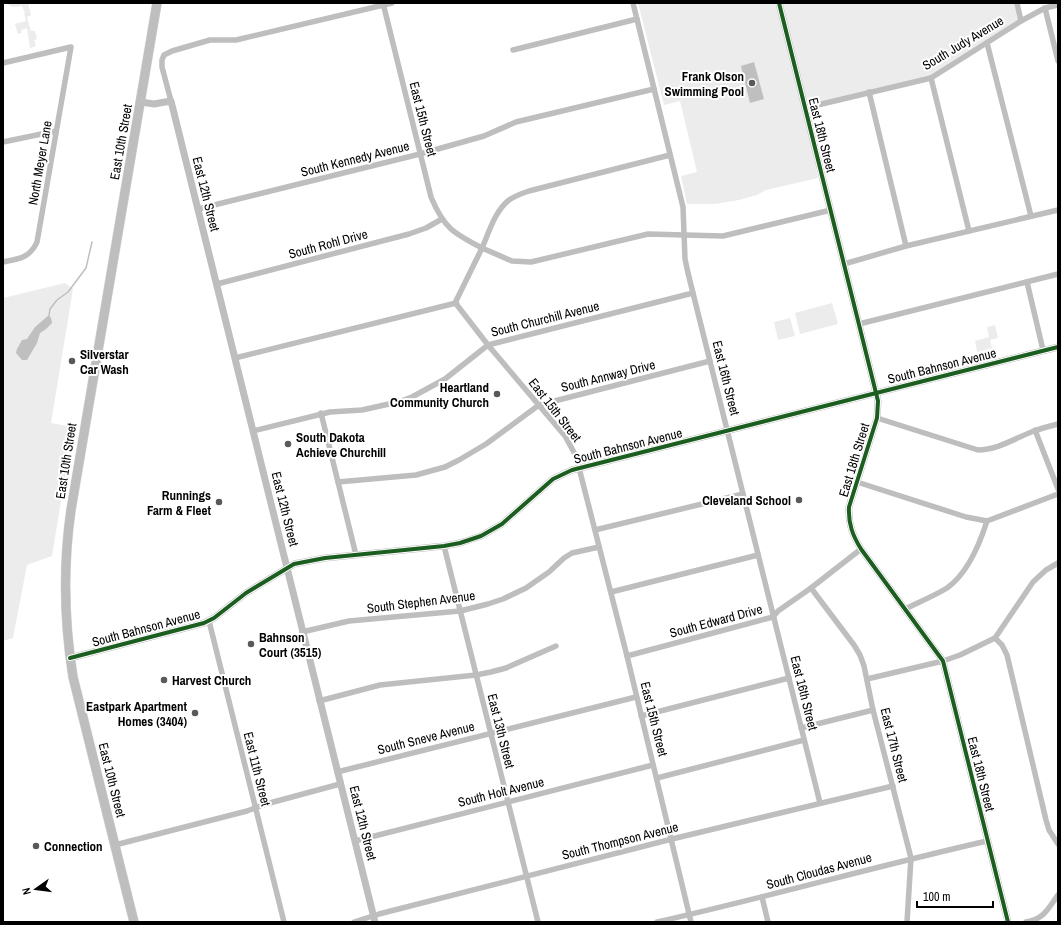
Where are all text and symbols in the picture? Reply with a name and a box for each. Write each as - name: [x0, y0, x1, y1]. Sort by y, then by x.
- street label: South Judy Avenue: [919, 12, 1007, 74]
- place label: Frank Olson Swimming Pool: [665, 68, 744, 100]
- marker: Frank Olson Swimming Pool: [747, 78, 757, 88]
- street label: East 15th Street: [406, 80, 441, 158]
- street label: East 18th Street: [805, 96, 840, 174]
- street label: East 10th Street: [106, 103, 136, 181]
- street label: North Meyer Lane: [24, 119, 56, 206]
- street label: South Kennedy Avenue: [299, 137, 411, 181]
- street label: East 12th Street: [189, 155, 224, 233]
- street label: South Rohl Drive: [287, 225, 369, 263]
- street label: South Churchill Avenue: [489, 297, 601, 341]
- street label: East 16th Street: [709, 339, 744, 417]
- street label: South Bahnson Avenue: [886, 344, 998, 388]
- place label: Silverstar Car Wash: [80, 346, 129, 378]
- marker: Silverstar Car Wash: [67, 356, 77, 366]
- street label: South Annway Drive: [559, 356, 657, 396]
- street label: East 15th Street: [525, 375, 585, 445]
- place label: Heartland Community Church: [390, 379, 489, 411]
- marker: Heartland Community Church: [492, 389, 502, 399]
- street label: East 18th Street: [835, 421, 873, 499]
- street label: East 10th Street: [52, 422, 80, 500]
- street label: South Bahnson Avenue: [572, 424, 684, 468]
- place label: South Dakota Achieve Churchill: [296, 429, 386, 461]
- marker: South Dakota Achieve Churchill: [283, 439, 293, 449]
- street label: East 12th Street: [268, 470, 303, 548]
- place label: Runnings Farm & Fleet: [147, 487, 211, 519]
- place label: Cleveland School: [702, 492, 791, 509]
- marker: Cleveland School: [794, 495, 804, 505]
- marker: Runnings Farm & Fleet: [214, 497, 224, 507]
- street label: South Stephen Avenue: [366, 587, 476, 617]
- street label: South Edward Drive: [668, 600, 764, 642]
- street label: South Bahnson Avenue: [90, 605, 202, 651]
- place label: Bahnson Court (3515): [259, 629, 322, 661]
- marker: Bahnson Court (3515): [246, 639, 256, 649]
- street label: East 16th Street: [787, 654, 822, 732]
- place label: Harvest Church: [172, 672, 251, 689]
- marker: Harvest Church: [159, 675, 169, 685]
- street label: East 15th Street: [637, 680, 672, 758]
- street label: East 13th Street: [484, 692, 519, 770]
- place label: Eastpark Apartment Homes (3404): [86, 698, 187, 730]
- street label: East 17th Street: [877, 706, 912, 784]
- marker: Eastpark Apartment Homes (3404): [190, 708, 200, 718]
- street label: South Sneve Avenue: [376, 718, 476, 758]
- street label: East 11th Street: [240, 730, 274, 808]
- street label: East 18th Street: [964, 735, 999, 813]
- street label: East 10th Street: [95, 741, 130, 819]
- street label: South Holt Avenue: [456, 773, 546, 811]
- street label: East 12th Street: [346, 784, 381, 862]
- street label: South Thompson Avenue: [560, 818, 680, 864]
- place label: Connection: [44, 838, 103, 855]
- marker: Connection: [31, 841, 41, 851]
- street label: South Cloudas Avenue: [765, 849, 874, 893]
- north arrow: [16, 869, 56, 909]
- scale bar: [917, 883, 993, 909]
- text: N: [19, 887, 34, 896]
- text: 100 m: [923, 889, 950, 905]

